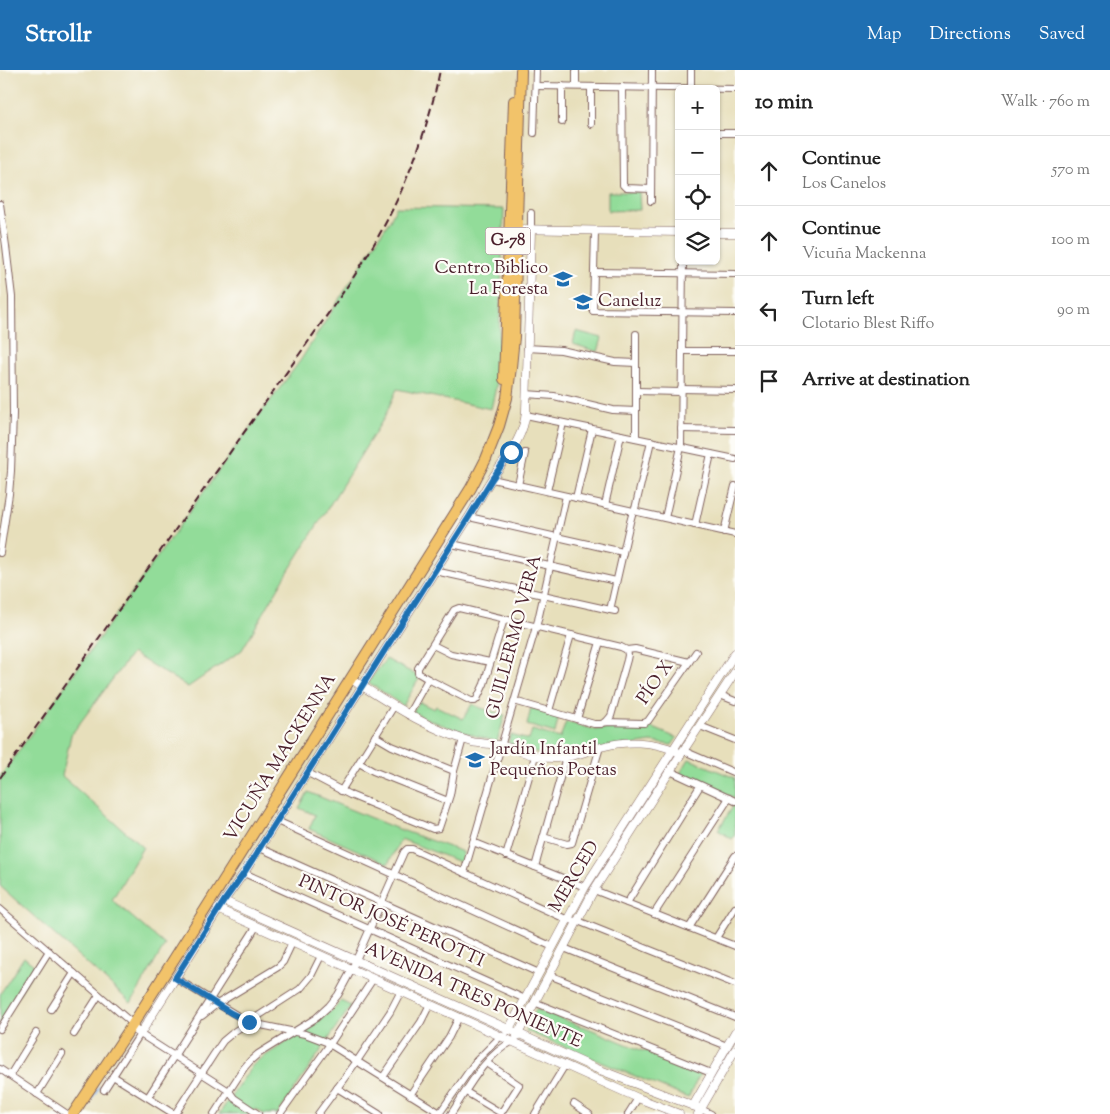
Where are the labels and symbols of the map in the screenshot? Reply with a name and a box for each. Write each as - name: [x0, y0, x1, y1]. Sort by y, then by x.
- road number: G-78: [486, 228, 530, 255]
- place label: Centro Biblico La Foresta: [435, 256, 548, 303]
- school or university icon: Centro Biblico La Foresta: [552, 268, 574, 290]
- place label: Caneluz: [598, 289, 662, 315]
- school or university icon: Caneluz: [572, 291, 594, 313]
- route start: [500, 441, 523, 464]
- street label: GUILLERMO VERA: [481, 552, 550, 722]
- street label: PÍO X: [631, 655, 681, 710]
- street label: VICUÑA MACKENNA: [219, 669, 344, 847]
- place label: Jardín Infantil Pequeños Poetas: [489, 737, 617, 784]
- school or university icon: Jardín Infantil Pequeños Poetas: [464, 749, 486, 771]
- street label: MERCED: [543, 836, 607, 918]
- street label: PINTOR JOSÉ PEROTTI: [294, 869, 488, 975]
- street label: AVENIDA TRES PONIENTE: [360, 936, 586, 1056]
- route end: [238, 1011, 261, 1034]

